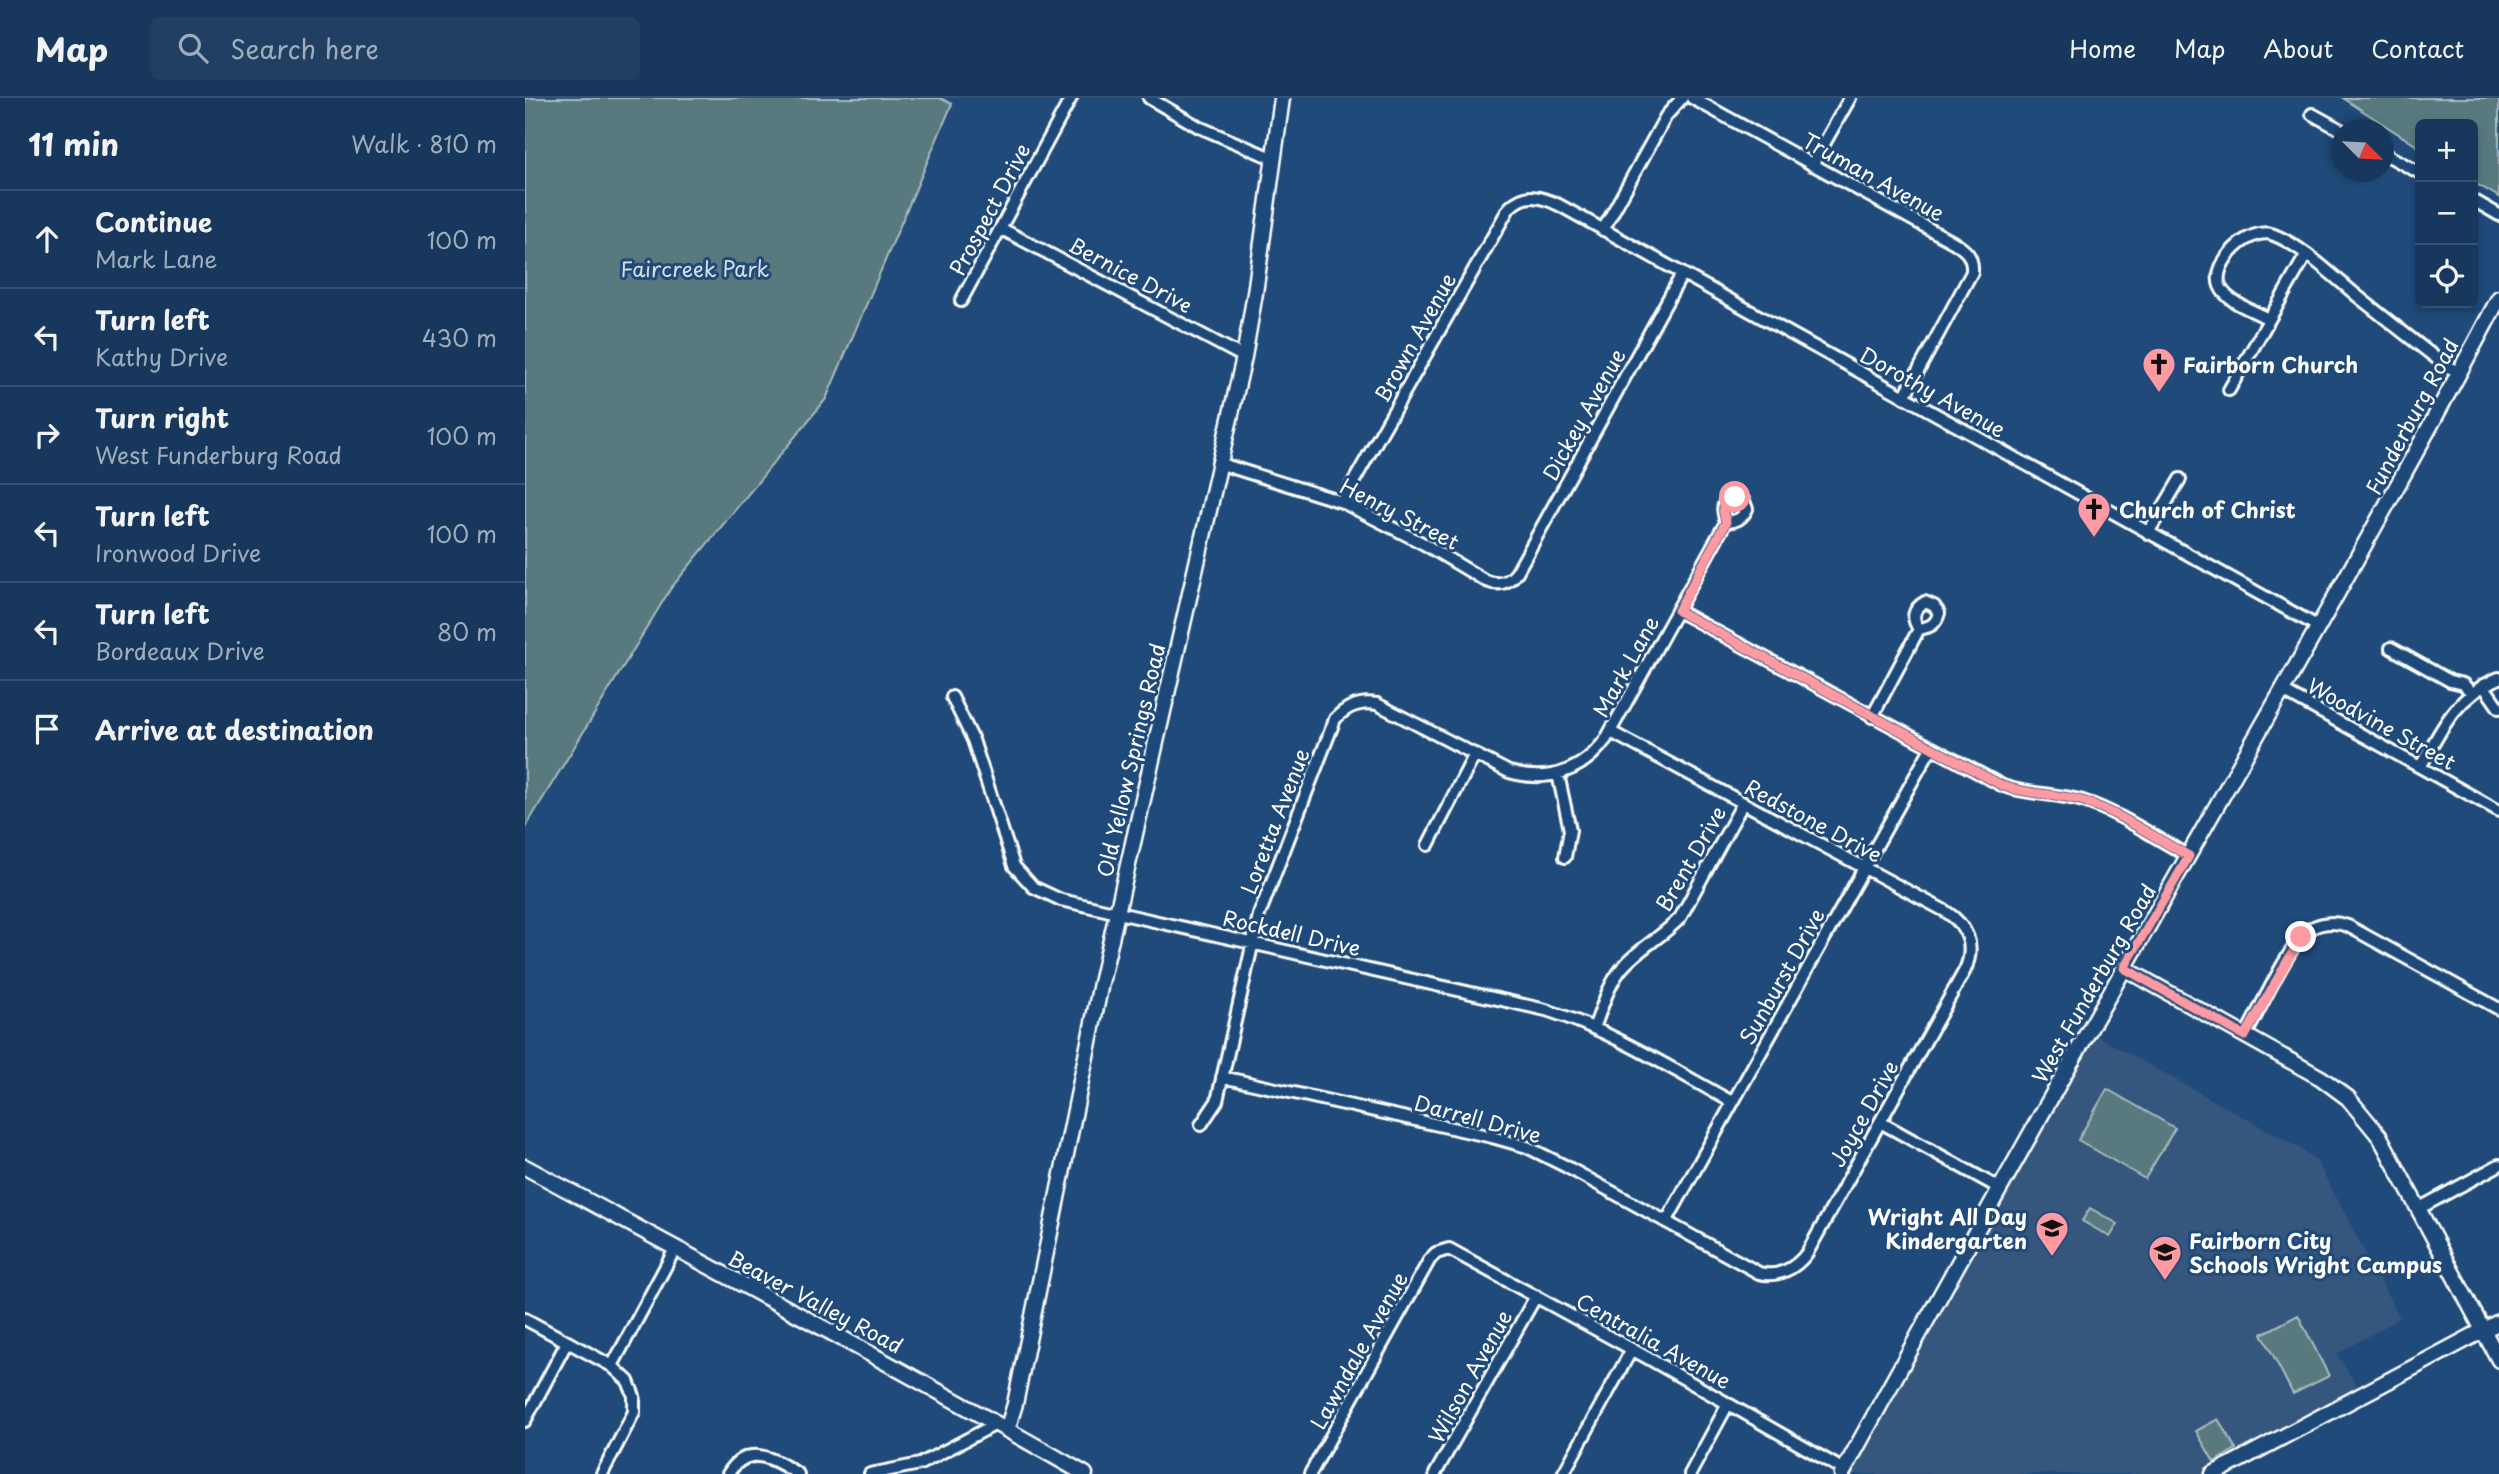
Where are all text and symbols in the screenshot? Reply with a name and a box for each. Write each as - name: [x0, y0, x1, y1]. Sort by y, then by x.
- search box: [150, 17, 640, 80]
- text: Map: [35, 23, 108, 73]
- icon: search: [174, 29, 212, 67]
- text: Search here: [230, 29, 379, 68]
- text: Home: [2069, 30, 2136, 66]
- text: Map: [2174, 30, 2225, 66]
- text: About: [2263, 30, 2333, 66]
- text: Contact: [2371, 30, 2464, 66]
- north arrow: [2331, 119, 2394, 182]
- map controls: [2415, 119, 2478, 308]
- button: +: [2415, 119, 2478, 182]
- text: 11 min: [28, 121, 119, 166]
- street label: Truman Avenue: [1797, 124, 1951, 228]
- text: Walk · 810 m: [351, 126, 497, 161]
- street label: Prospect Drive: [941, 137, 1037, 281]
- button: −: [2415, 182, 2478, 245]
- text: Continue: [95, 202, 212, 241]
- icon: ahead: [28, 220, 66, 258]
- text: 100 m: [427, 222, 497, 257]
- street label: Bernice Drive: [1063, 228, 1199, 320]
- text: Mark Lane: [95, 241, 217, 276]
- button: locate: [2415, 245, 2478, 308]
- park label: Faircreek Park: [621, 252, 770, 284]
- street label: Brown Avenue: [1365, 266, 1463, 408]
- text: Turn left: [95, 300, 210, 339]
- icon: left: [28, 318, 66, 356]
- text: 430 m: [422, 320, 497, 355]
- street label: Funderburg Road: [2356, 332, 2466, 500]
- street label: Dorothy Avenue: [1854, 338, 2012, 444]
- text: Kathy Drive: [95, 339, 228, 374]
- street label: Dickey Avenue: [1534, 342, 1632, 486]
- church icon: Fairborn Church: [2140, 345, 2178, 394]
- place label: Fairborn Church: [2183, 348, 2358, 380]
- text: Turn right: [95, 398, 229, 437]
- icon: right: [28, 416, 66, 454]
- text: 100 m: [427, 418, 497, 453]
- text: West Funderburg Road: [95, 437, 342, 472]
- street label: Henry Street: [1335, 469, 1465, 557]
- route start: [1719, 481, 1750, 512]
- church icon: Church of Christ: [2075, 490, 2113, 539]
- place label: Church of Christ: [2119, 493, 2296, 525]
- text: Turn left: [95, 496, 210, 535]
- icon: left: [28, 514, 66, 552]
- text: 100 m: [427, 516, 497, 551]
- text: Ironwood Drive: [95, 535, 261, 570]
- text: Turn left: [95, 594, 210, 633]
- street label: Mark Lane: [1584, 609, 1666, 723]
- icon: left: [28, 612, 66, 650]
- text: 80 m: [437, 614, 497, 649]
- text: Bordeaux Drive: [95, 633, 265, 668]
- street label: Old Yellow Springs Road: [1088, 640, 1172, 880]
- street label: Woodvine Street: [2302, 669, 2462, 777]
- icon: arrive: [28, 710, 66, 748]
- text: Arrive at destination: [95, 710, 374, 749]
- street label: Loretta Avenue: [1231, 743, 1317, 899]
- street label: Redstone Drive: [1740, 770, 1888, 870]
- street label: Brent Drive: [1647, 799, 1733, 917]
- street label: West Funderburg Road: [2023, 877, 2163, 1089]
- street label: Rockdell Drive: [1220, 901, 1364, 963]
- street label: Sunburst Drive: [1730, 902, 1832, 1050]
- route end: [2285, 921, 2316, 952]
- street label: Joyce Drive: [1820, 1054, 1906, 1172]
- street label: Darrell Drive: [1411, 1086, 1545, 1150]
- place label: Wright All Day Kindergarten: [1868, 1200, 2027, 1256]
- school or university icon: Wright All Day Kindergarten: [2033, 1209, 2071, 1258]
- place label: Fairborn City Schools Wright Campus: [2189, 1224, 2442, 1280]
- school or university icon: Fairborn City Schools Wright Campus: [2146, 1233, 2184, 1282]
- street label: Beaver Valley Road: [723, 1241, 909, 1361]
- street label: Lawndale Avenue: [1301, 1265, 1415, 1435]
- street label: Centralia Avenue: [1571, 1284, 1737, 1396]
- street label: Wilson Avenue: [1419, 1303, 1519, 1449]

